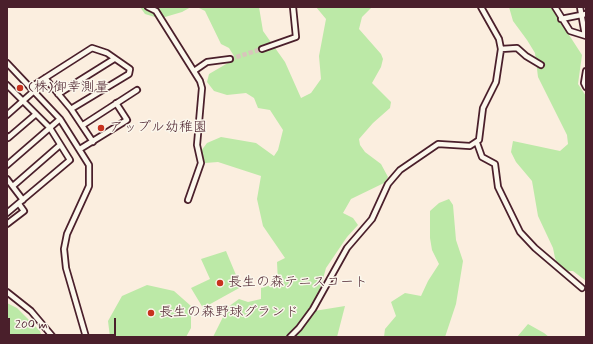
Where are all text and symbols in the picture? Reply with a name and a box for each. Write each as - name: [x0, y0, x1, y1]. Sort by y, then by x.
- place label: (株)御幸測量: [28, 80, 109, 96]
- marker: (株)御幸測量: [15, 83, 25, 93]
- place label: アップル幼稚園: [109, 120, 207, 136]
- marker: アップル幼稚園: [96, 123, 106, 133]
- place label: 長生の森テニスコート: [228, 275, 368, 291]
- marker: 長生の森テニスコート: [215, 278, 225, 288]
- place label: 長生の森野球グランド: [159, 305, 299, 321]
- marker: 長生の森野球グランド: [146, 308, 156, 318]
- scale bar: [10, 310, 118, 336]
- text: 200 m: [15, 317, 48, 333]

